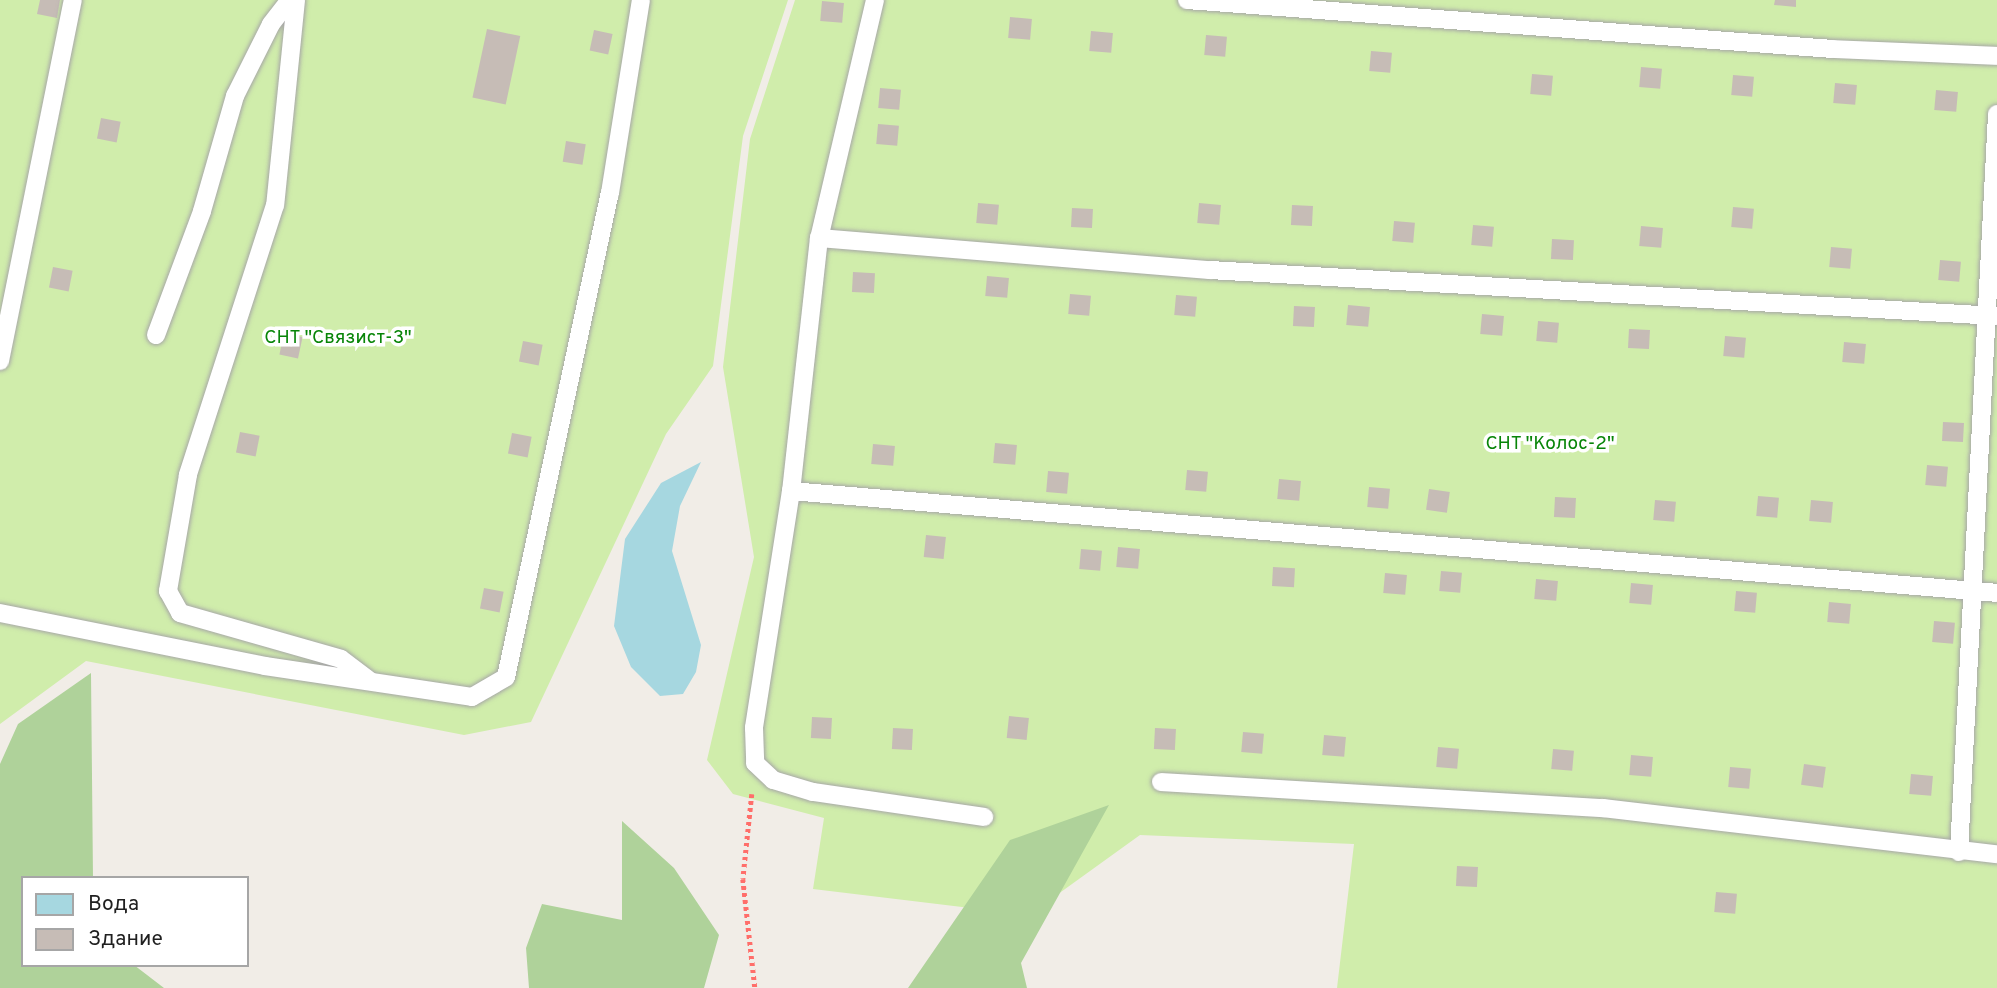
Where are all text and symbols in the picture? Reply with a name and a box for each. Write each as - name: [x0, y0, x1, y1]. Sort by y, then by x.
- park label: СНТ "Связист-3": [264, 328, 412, 350]
- park label: СНТ "Колос-2": [1485, 434, 1615, 456]
- legend: [21, 876, 248, 967]
- text: Вода: [88, 891, 139, 918]
- text: Здание: [88, 926, 163, 953]

